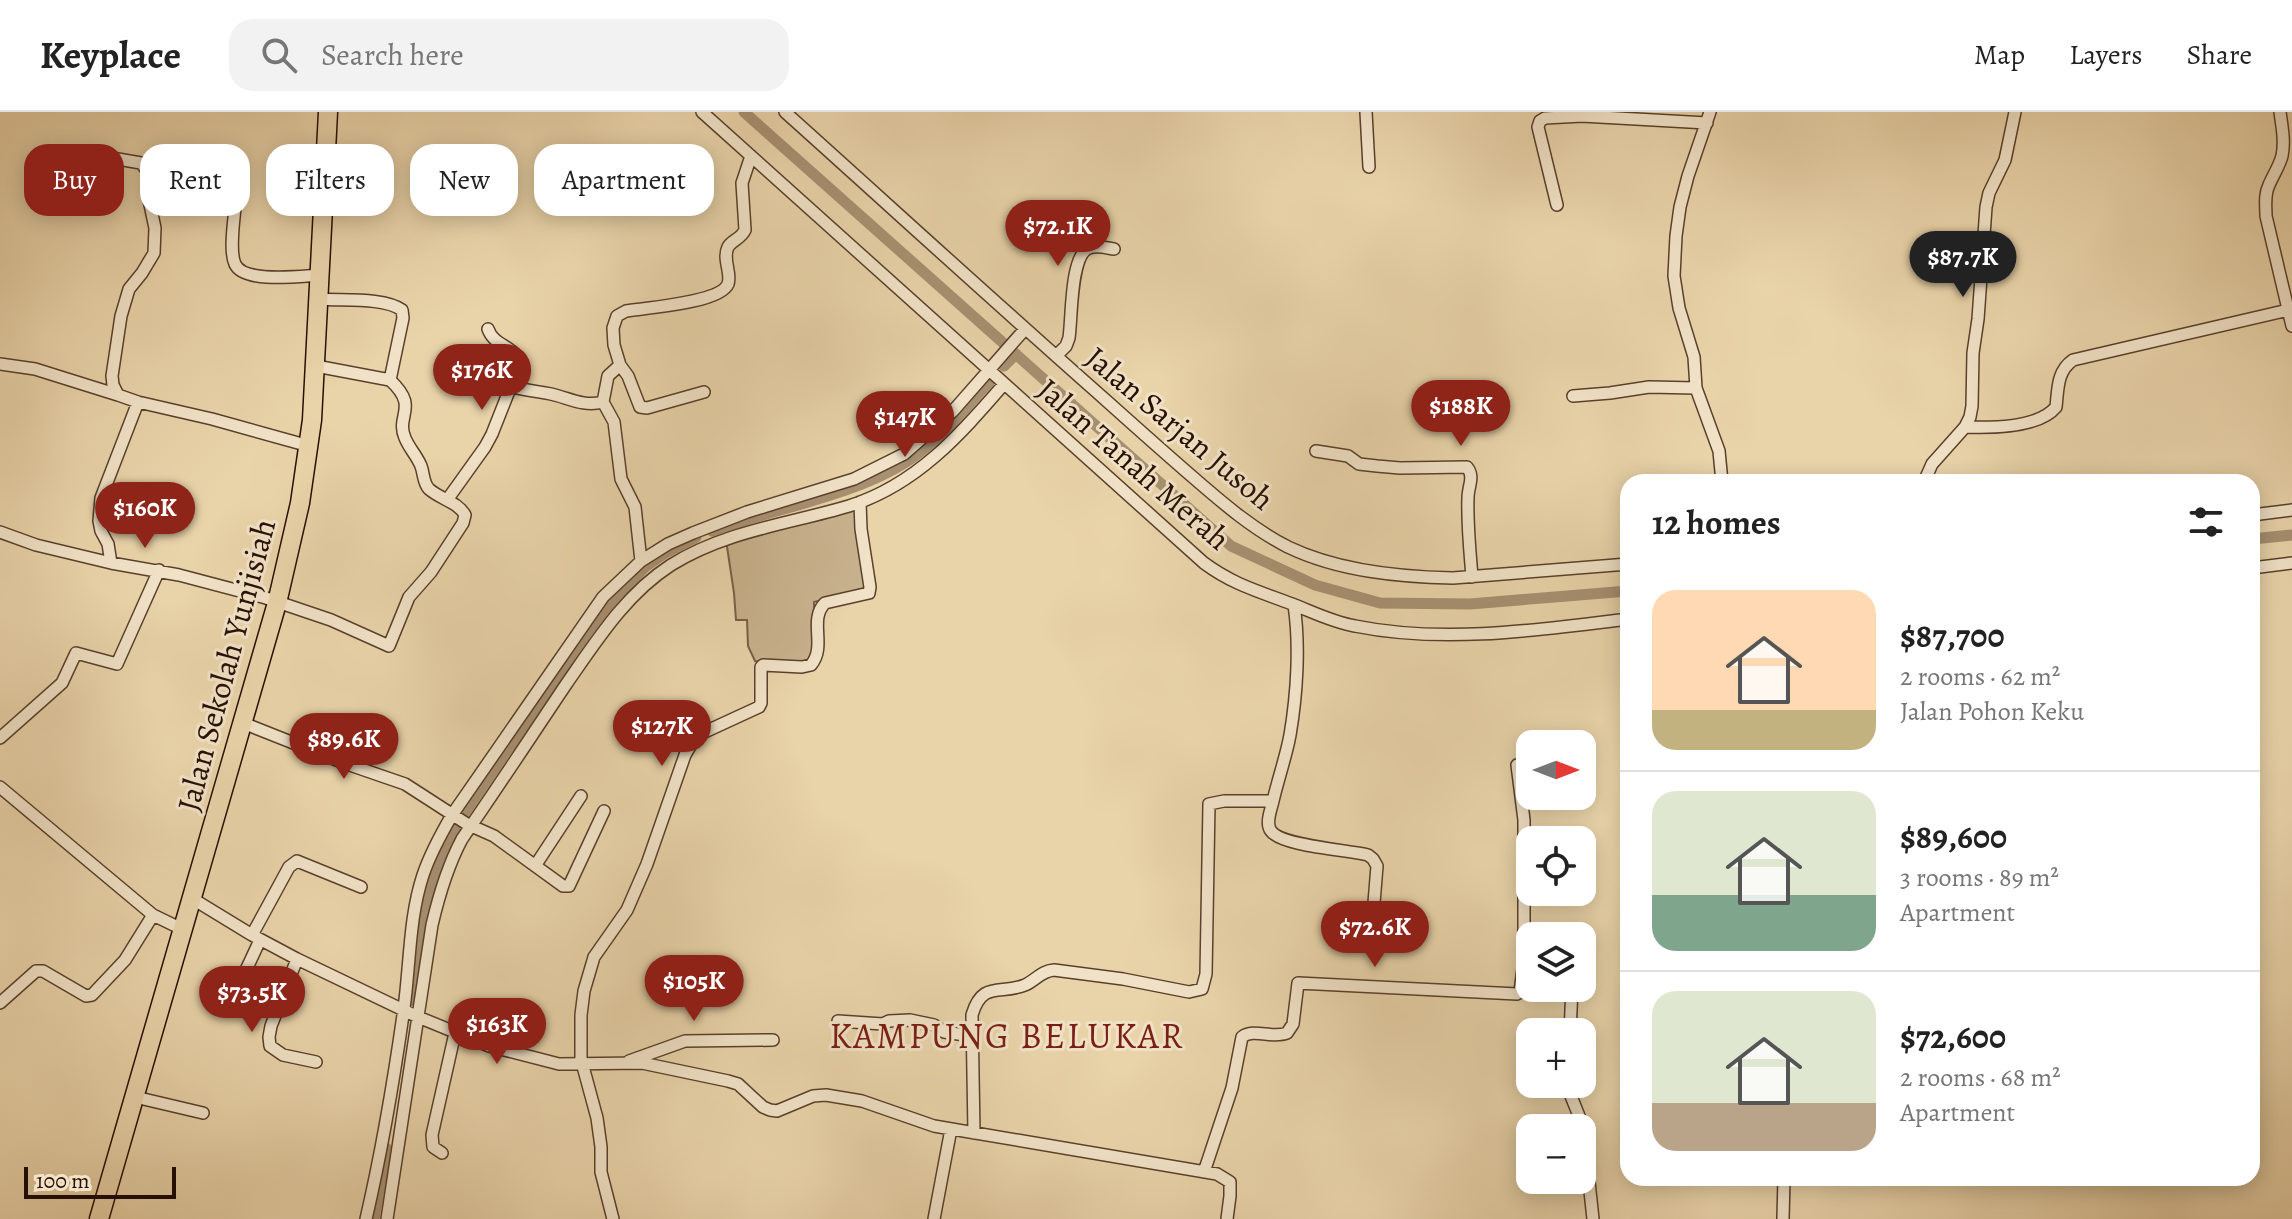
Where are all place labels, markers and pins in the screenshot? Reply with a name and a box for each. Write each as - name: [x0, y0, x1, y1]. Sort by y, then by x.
- pin: $72.1K: [993, 200, 1123, 268]
- pin: $87.7K: [1898, 231, 2028, 299]
- pin: $176K: [426, 344, 538, 412]
- pin: $188K: [1405, 380, 1517, 448]
- pin: $147K: [849, 391, 961, 459]
- pin: $160K: [89, 482, 201, 550]
- pin: $127K: [606, 700, 718, 768]
- pin: $89.6K: [279, 713, 409, 781]
- pin: $72.6K: [1310, 901, 1440, 969]
- pin: $105K: [638, 955, 750, 1023]
- pin: $73.5K: [187, 966, 317, 1034]
- pin: $163K: [441, 998, 553, 1066]

